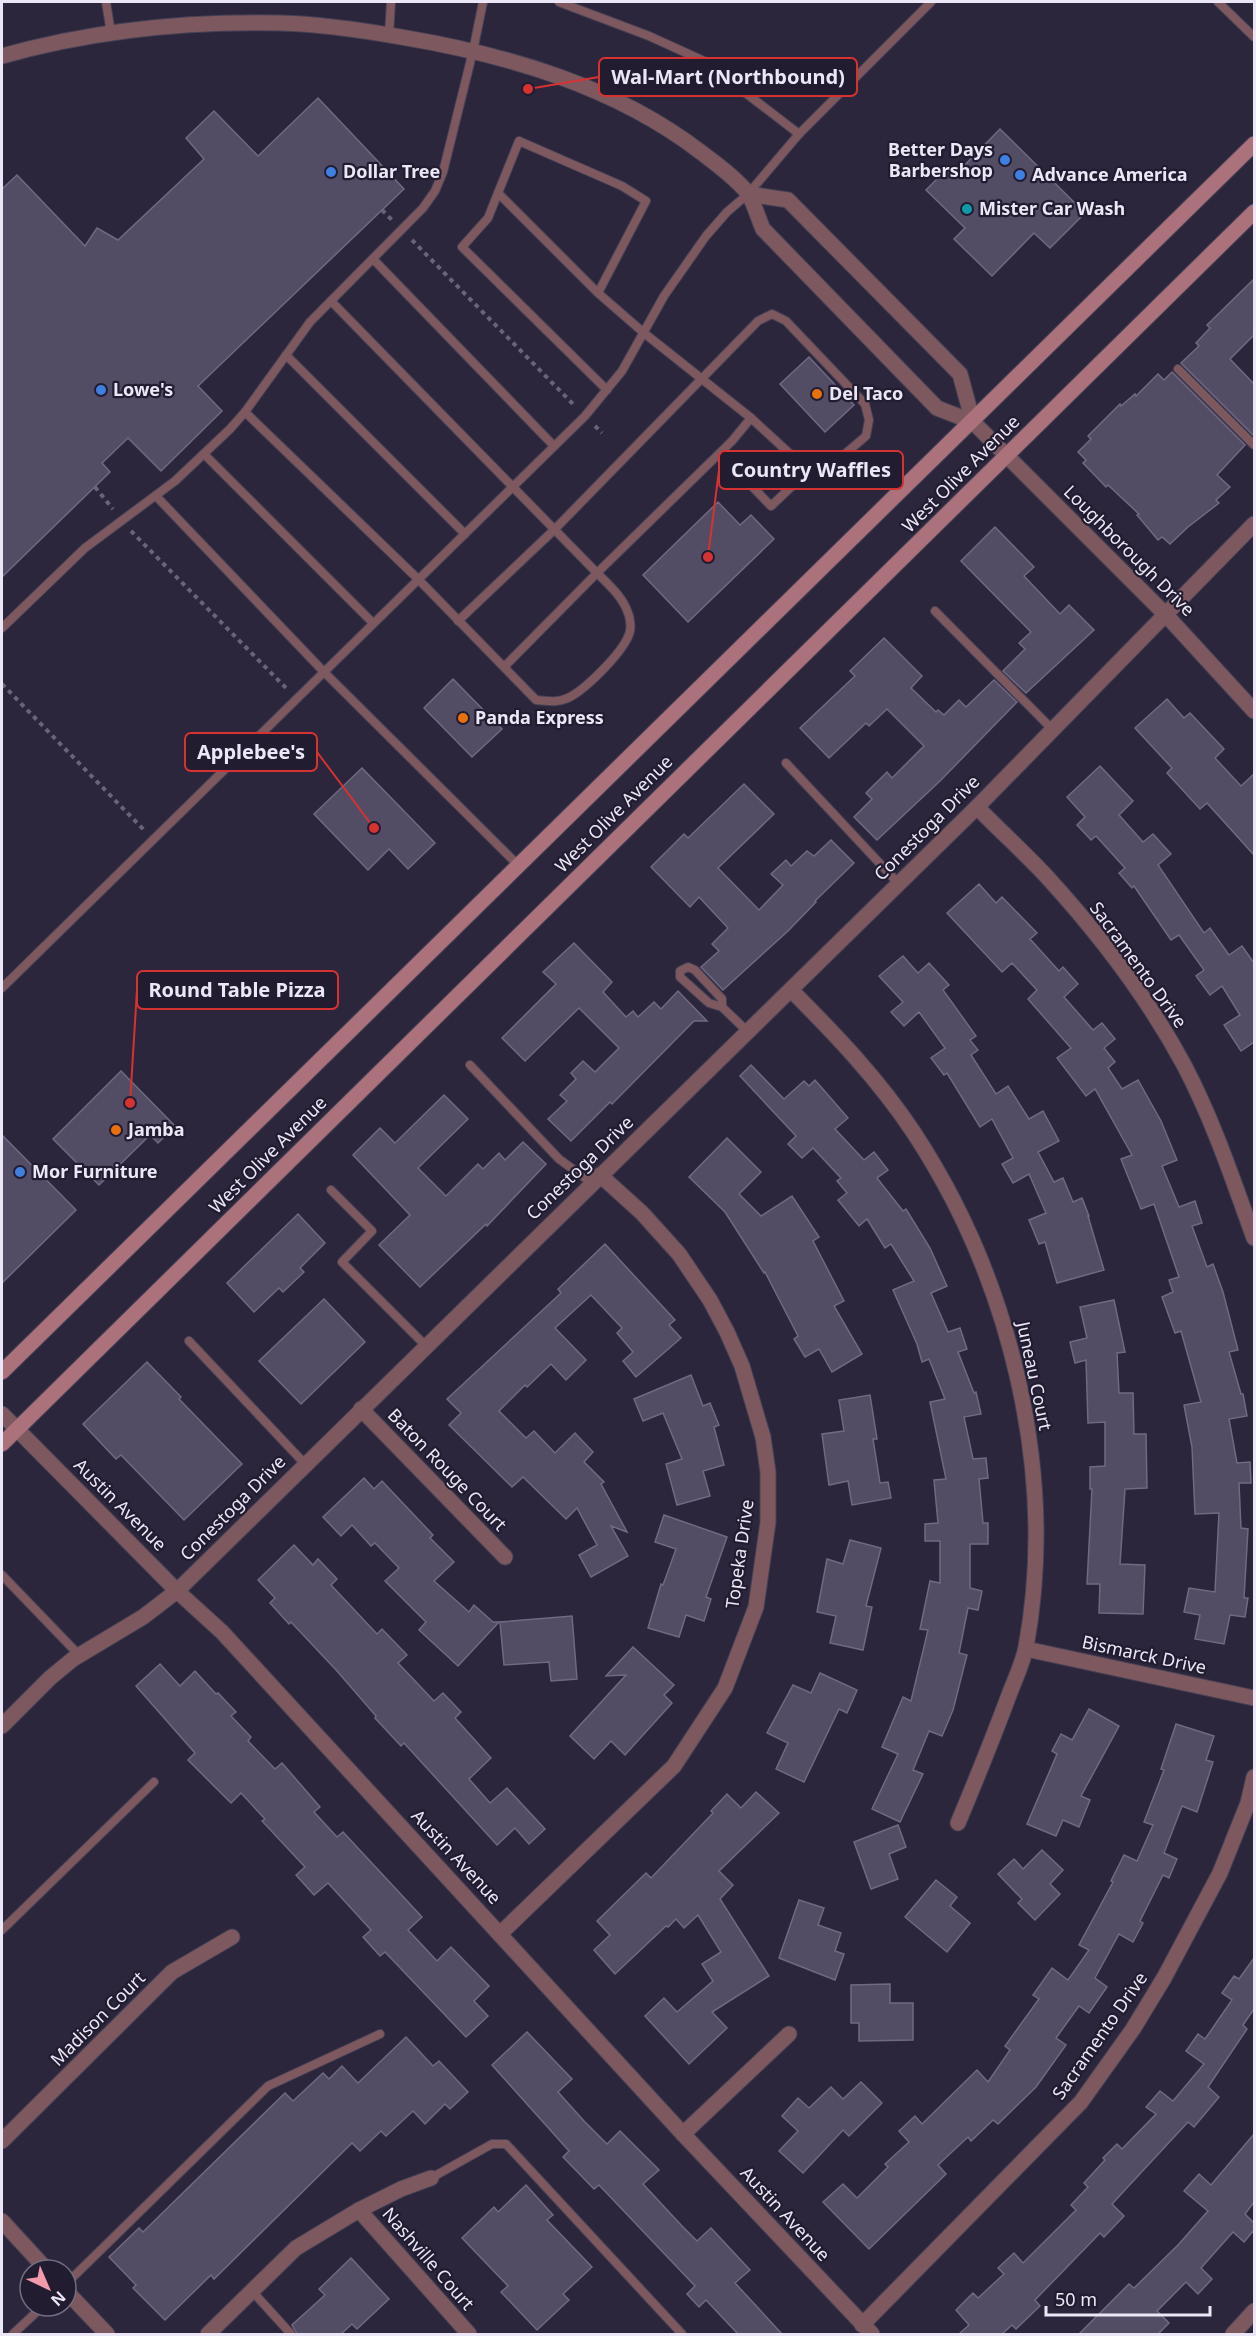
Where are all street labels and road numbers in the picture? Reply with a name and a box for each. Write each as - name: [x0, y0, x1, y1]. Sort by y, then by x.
- street label: West Olive Avenue: [896, 409, 1024, 537]
- street label: Loughborough Drive: [1059, 480, 1200, 621]
- street label: West Olive Avenue: [549, 749, 677, 877]
- street label: Conestoga Drive: [868, 769, 984, 885]
- street label: Sacramento Drive: [1085, 896, 1193, 1032]
- street label: West Olive Avenue: [203, 1090, 331, 1218]
- street label: Conestoga Drive: [521, 1110, 638, 1225]
- street label: Juneau Court: [1011, 1317, 1058, 1433]
- street label: Baton Rouge Court: [383, 1403, 513, 1536]
- street label: Conestoga Drive: [174, 1449, 290, 1565]
- street label: Austin Avenue: [69, 1453, 172, 1556]
- street label: Topeka Drive: [719, 1498, 759, 1610]
- street label: Bismarck Drive: [1080, 1629, 1209, 1679]
- street label: Austin Avenue: [407, 1804, 507, 1909]
- street label: Madison Court: [45, 1965, 150, 2071]
- street label: Sacramento Drive: [1046, 1967, 1152, 2104]
- street label: Austin Avenue: [736, 2161, 836, 2266]
- street label: Nashville Court: [377, 2202, 480, 2315]

